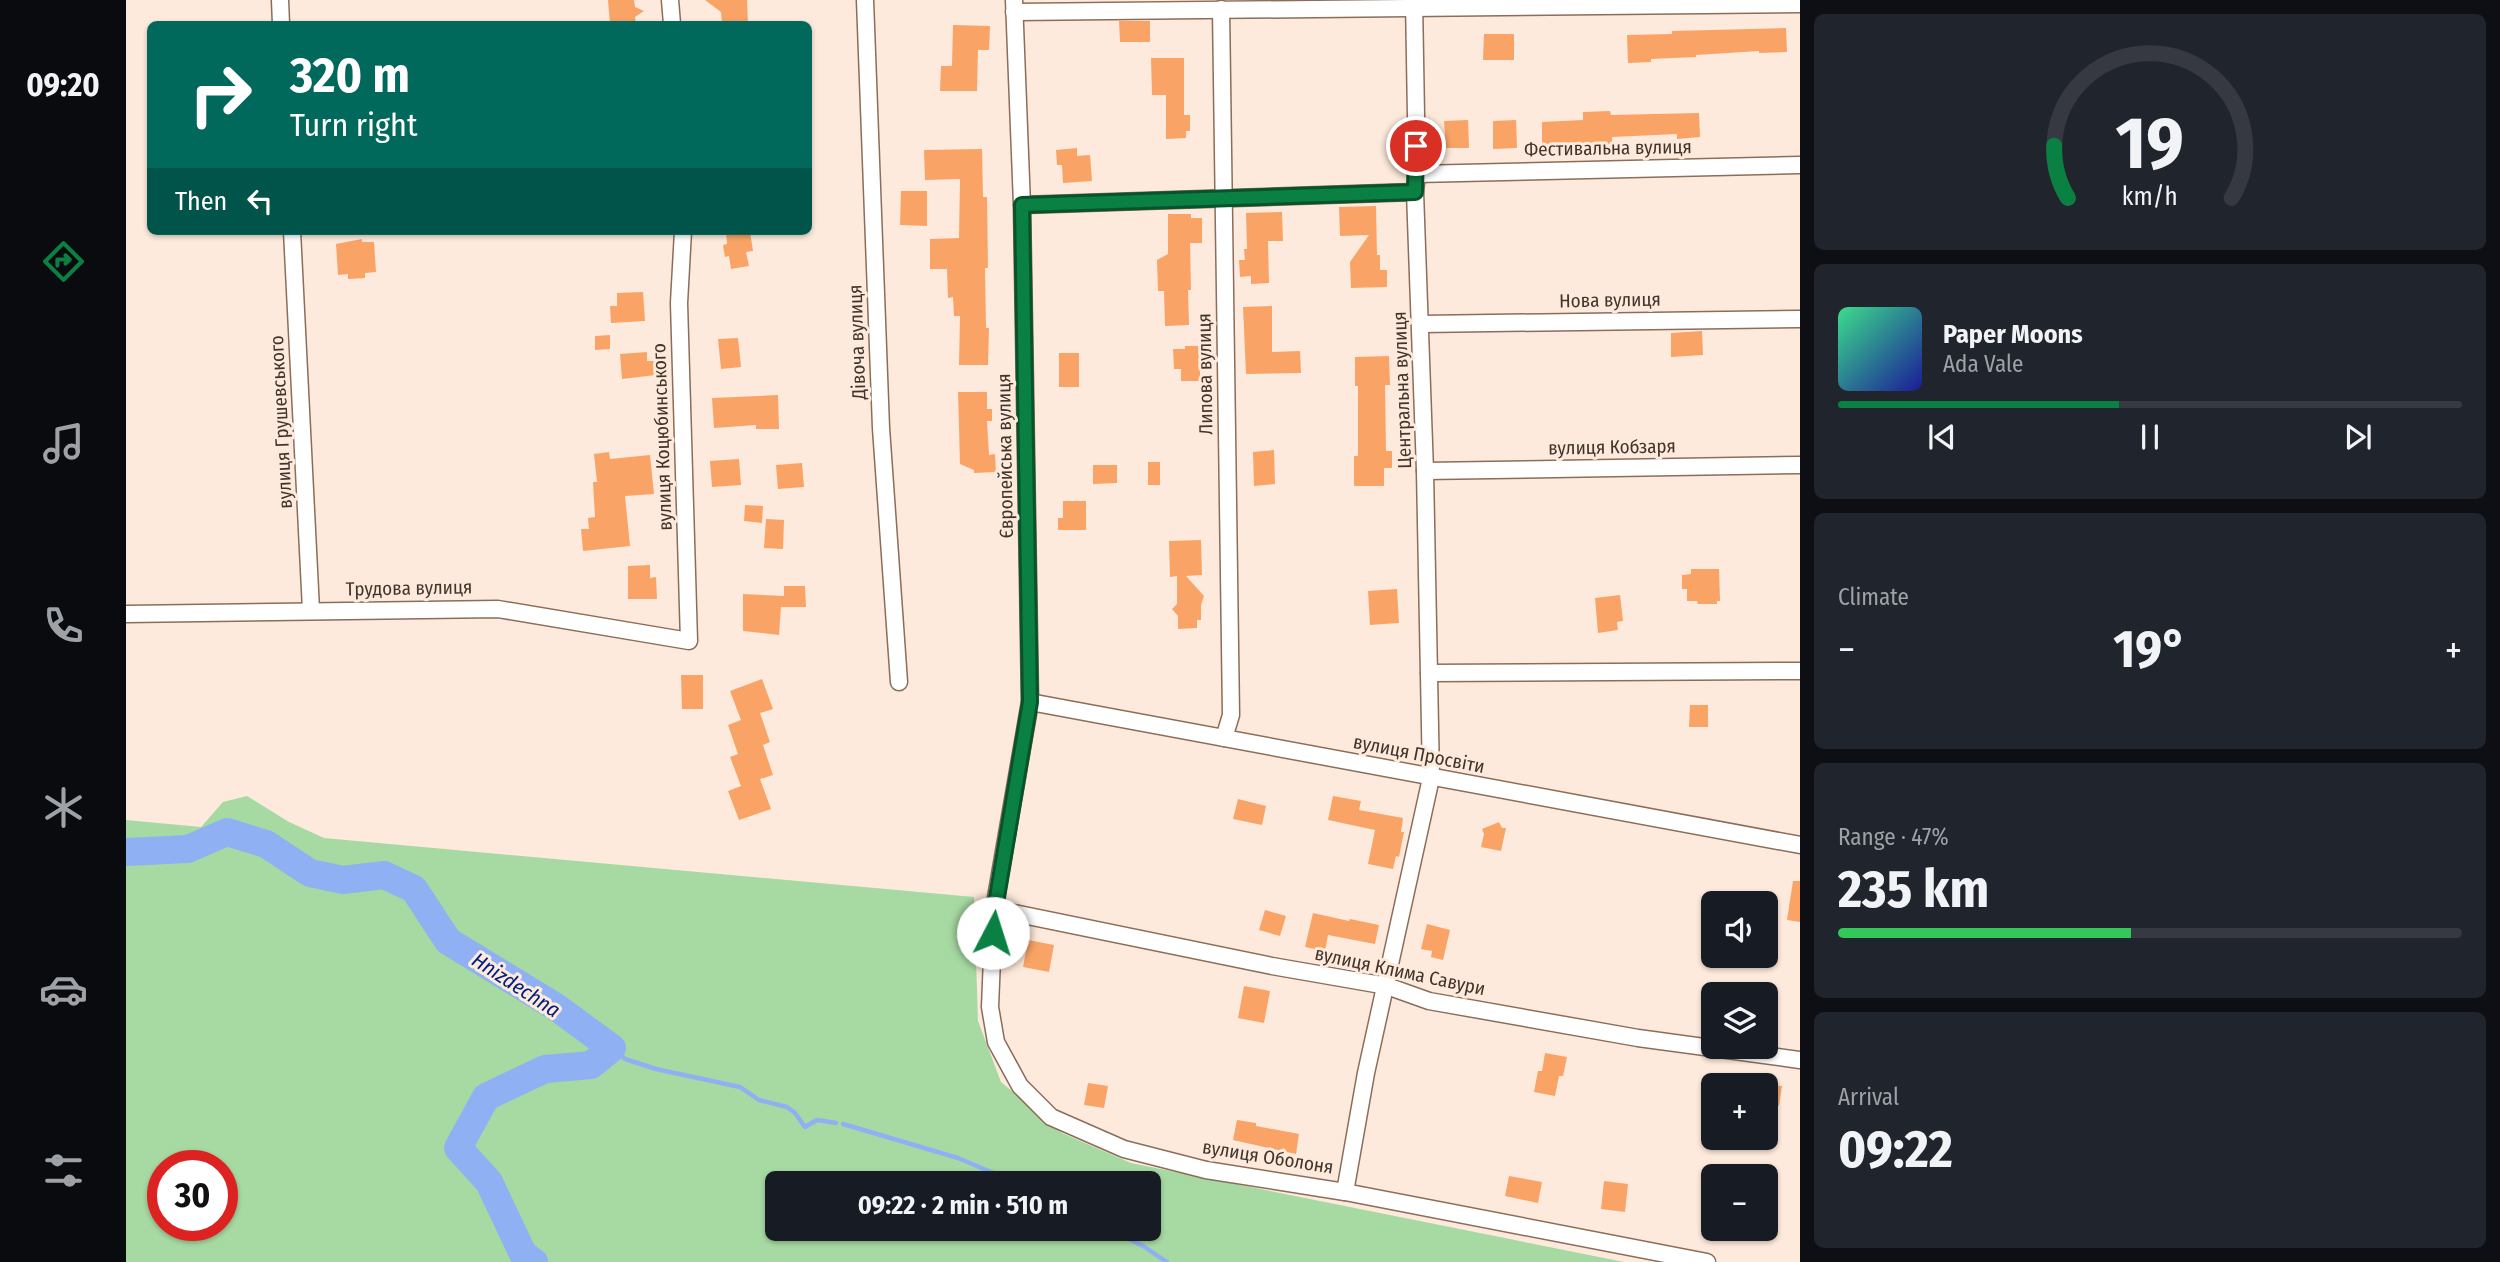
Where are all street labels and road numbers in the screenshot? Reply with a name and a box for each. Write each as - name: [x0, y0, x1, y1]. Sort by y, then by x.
- street label: Фестивальна вулиця: [1524, 135, 1692, 161]
- street label: Дівоча вулиця: [844, 284, 871, 401]
- street label: Нова вулиця: [1559, 288, 1661, 312]
- street label: Центральна вулиця: [1388, 311, 1416, 469]
- street label: Липова вулиця: [1192, 313, 1218, 435]
- street label: вулиця Грушевського: [265, 335, 297, 509]
- street label: вулиця Коцюбинського: [647, 343, 677, 531]
- street label: Європейська вулиця: [992, 373, 1018, 539]
- street label: вулиця Кобзаря: [1548, 434, 1676, 460]
- street label: Трудова вулиця: [345, 575, 473, 601]
- street label: вулиця Просвіти: [1351, 730, 1487, 778]
- street label: вулиця Клима Савури: [1313, 942, 1487, 1000]
- street label: вулиця Оболоня: [1201, 1135, 1335, 1179]

